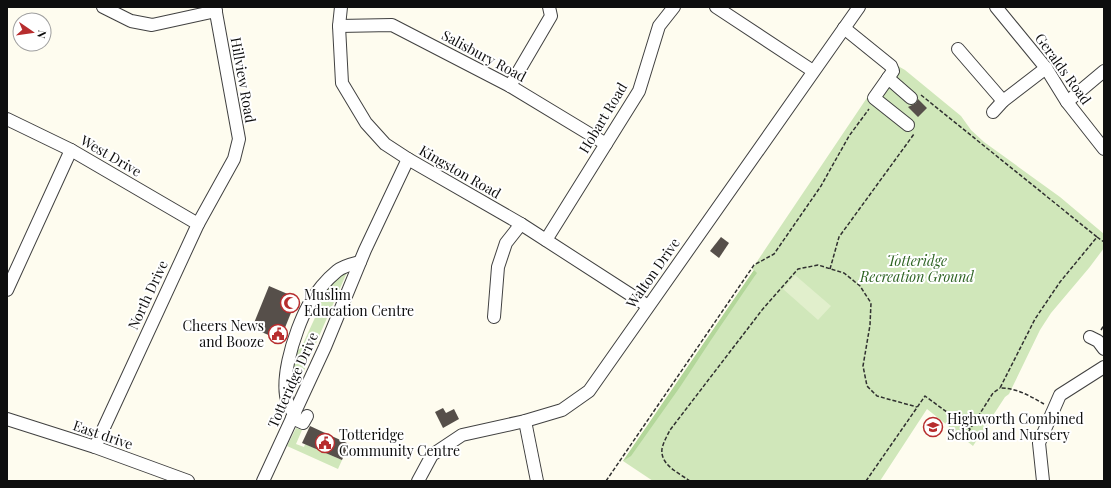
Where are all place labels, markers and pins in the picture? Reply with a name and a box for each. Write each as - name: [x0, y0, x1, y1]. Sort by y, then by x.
- place label: Muslim Education Centre: [304, 285, 414, 320]
- mosque icon: Muslim Education Centre: [279, 292, 301, 314]
- place label: Cheers News and Booze: [182, 316, 264, 351]
- public building icon: Cheers News and Booze: [267, 323, 289, 345]
- place label: Highworth Combined School and Nursery: [947, 409, 1084, 444]
- school or university icon: Highworth Combined School and Nursery: [922, 416, 944, 438]
- place label: Totteridge Community Centre: [339, 425, 460, 460]
- public building icon: Totteridge Community Centre: [314, 432, 336, 454]

